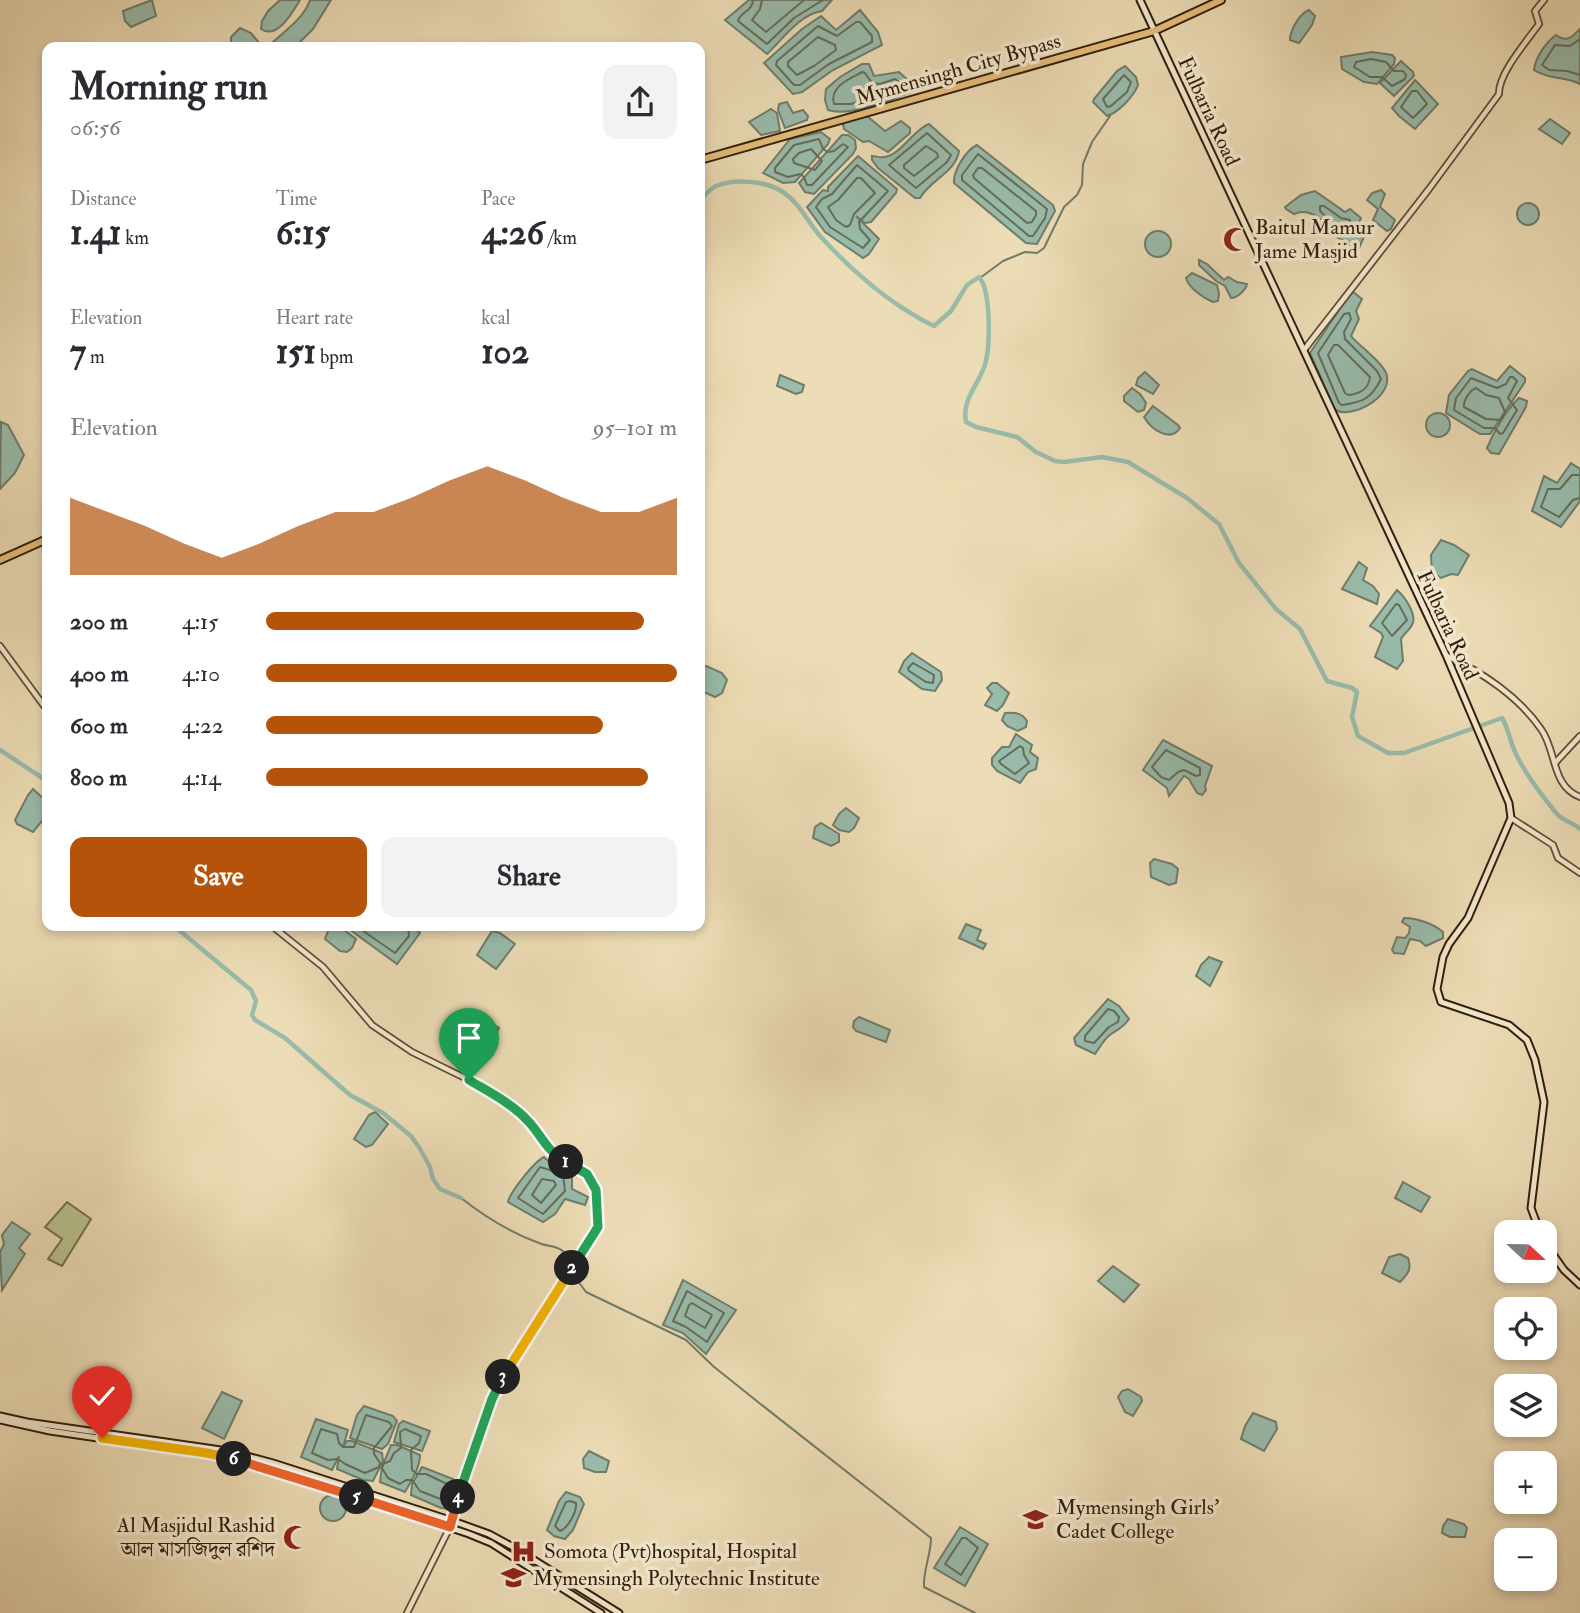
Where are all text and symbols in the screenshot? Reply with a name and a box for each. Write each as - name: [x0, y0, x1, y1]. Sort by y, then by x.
- street label: Mymensingh City Bypass: [852, 27, 1064, 112]
- street label: Fulbaria Road: [1171, 52, 1246, 171]
- text: Morning run: [70, 63, 268, 111]
- button: share: [603, 65, 677, 139]
- text: 06:56: [70, 113, 121, 142]
- text: Distance: [70, 187, 136, 211]
- text: Time: [276, 187, 317, 211]
- text: Pace: [481, 187, 515, 211]
- text: 1.41: [70, 211, 121, 255]
- text: 6:15: [276, 211, 330, 255]
- text: 4:26: [481, 211, 544, 255]
- place label: Baitul Mamur Jame Masjid: [1254, 214, 1374, 265]
- mosque icon: Baitul Mamur Jame Masjid: [1221, 225, 1249, 253]
- text: km: [121, 226, 149, 250]
- text: /km: [544, 226, 577, 250]
- text: Elevation: [70, 306, 142, 330]
- text: Heart rate: [276, 306, 353, 330]
- text: kcal: [481, 306, 510, 330]
- text: 7: [70, 330, 86, 374]
- text: 151: [276, 330, 316, 374]
- text: 102: [481, 330, 529, 374]
- text: m: [86, 345, 105, 369]
- text: bpm: [316, 345, 354, 369]
- text: Elevation: [70, 413, 158, 442]
- text: 95–101 m: [593, 413, 677, 442]
- street label: Fulbaria Road: [1410, 566, 1485, 685]
- text: 200 m: [70, 607, 128, 636]
- text: 4:15: [182, 607, 218, 636]
- text: 400 m: [70, 659, 129, 688]
- text: 4:10: [182, 659, 220, 688]
- text: 600 m: [70, 711, 128, 740]
- text: 4:22: [182, 711, 223, 740]
- text: 800 m: [70, 763, 127, 792]
- text: 4:14: [182, 763, 221, 792]
- button: Save: [70, 837, 367, 917]
- button: Share: [381, 837, 677, 917]
- pin: [439, 1008, 499, 1080]
- icon: arrive: [450, 1019, 488, 1057]
- pin: 1: [548, 1144, 584, 1180]
- text: 1: [562, 1149, 569, 1173]
- north arrow: [1494, 1220, 1558, 1283]
- map controls: [1494, 1220, 1557, 1591]
- pin: 2: [554, 1250, 590, 1286]
- text: 2: [567, 1255, 576, 1279]
- button: locate: [1494, 1297, 1557, 1360]
- pin: 3: [486, 1360, 520, 1394]
- text: 3: [499, 1364, 506, 1388]
- pin: [72, 1366, 132, 1438]
- button: layers: [1494, 1374, 1557, 1437]
- icon: check: [83, 1377, 121, 1415]
- pin: 6: [216, 1442, 252, 1476]
- text: 6: [229, 1446, 238, 1470]
- button: +: [1494, 1451, 1557, 1514]
- pin: 5: [340, 1480, 374, 1514]
- pin: 4: [440, 1480, 476, 1514]
- text: 5: [352, 1484, 361, 1508]
- text: 4: [452, 1484, 463, 1508]
- place label: Mymensingh Girls' Cadet College: [1056, 1494, 1219, 1545]
- school or university icon: Mymensingh Girls' Cadet College: [1022, 1505, 1050, 1533]
- place label: Al Masjidul Rashid আল মাসজিদুল রশিদ: [116, 1512, 276, 1563]
- mosque icon: Al Masjidul Rashid আল মাসজিদুল রশিদ: [281, 1523, 309, 1551]
- button: −: [1494, 1528, 1557, 1591]
- hospital icon: Somota (Pvt)hospital, Hospital: [510, 1537, 538, 1565]
- place label: Somota (Pvt)hospital, Hospital: [544, 1538, 798, 1565]
- school or university icon: Mymensingh Polytechnic Institute: [499, 1564, 527, 1592]
- place label: Mymensingh Polytechnic Institute: [533, 1565, 820, 1592]

